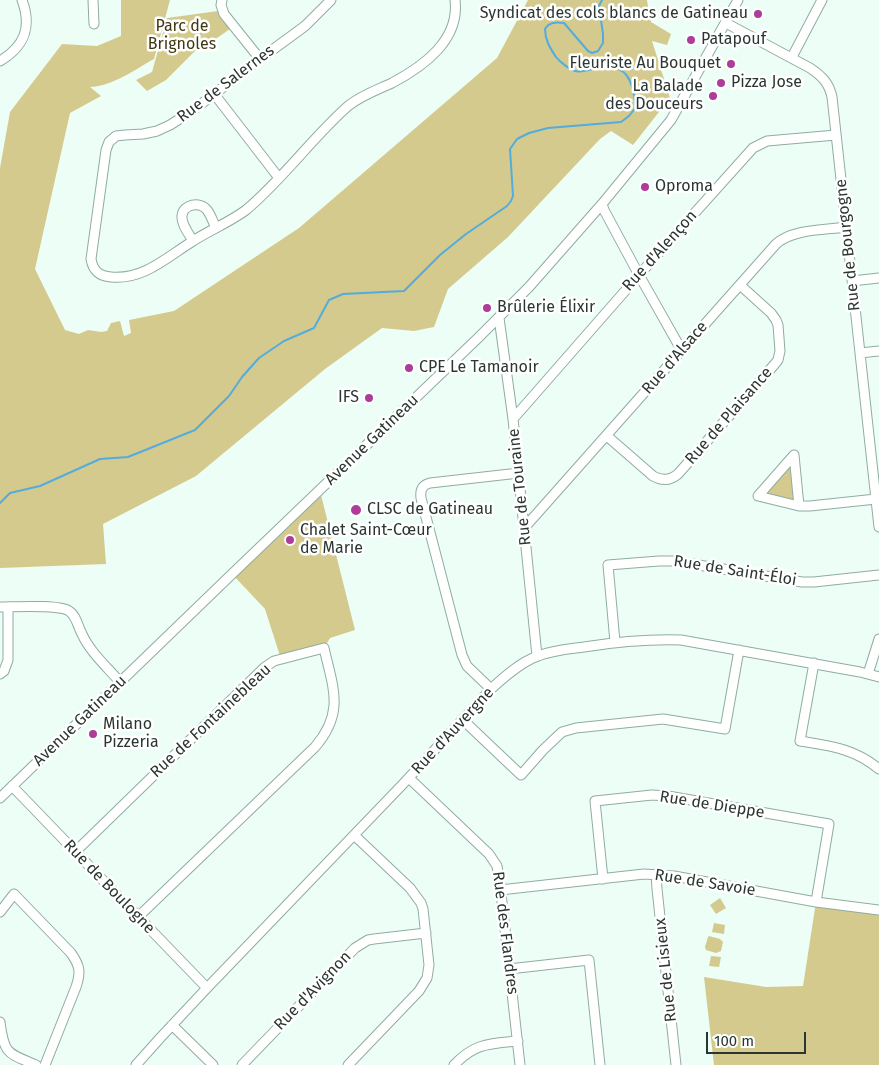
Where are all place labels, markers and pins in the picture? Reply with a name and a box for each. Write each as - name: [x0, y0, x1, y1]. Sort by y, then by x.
- place label: Syndicat des cols blancs de Gatineau: [480, 4, 748, 24]
- marker: Syndicat des cols blancs de Gatineau: [752, 8, 764, 20]
- place label: Patapouf: [701, 30, 766, 50]
- marker: Patapouf: [685, 34, 697, 46]
- place label: Fleuriste Au Bouquet: [570, 54, 721, 74]
- marker: Fleuriste Au Bouquet: [725, 58, 737, 70]
- place label: Pizza Jose: [731, 73, 802, 93]
- place label: La Balade des Douceurs: [605, 77, 703, 115]
- marker: Pizza Jose: [715, 77, 727, 89]
- marker: La Balade des Douceurs: [707, 90, 719, 102]
- place label: Oproma: [655, 177, 713, 197]
- marker: Oproma: [639, 181, 651, 193]
- place label: Brûlerie Élixir: [497, 298, 595, 318]
- marker: Brûlerie Élixir: [481, 302, 493, 314]
- place label: CPE Le Tamanoir: [419, 358, 539, 378]
- marker: CPE Le Tamanoir: [403, 362, 415, 374]
- place label: IFS: [338, 388, 359, 408]
- marker: IFS: [363, 392, 375, 404]
- place label: CLSC de Gatineau: [367, 500, 493, 520]
- marker: CLSC de Gatineau: [349, 503, 363, 517]
- place label: Chalet Saint-Cœur de Marie: [300, 521, 432, 559]
- marker: Chalet Saint-Cœur de Marie: [284, 534, 296, 546]
- place label: Milano Pizzeria: [103, 715, 159, 753]
- marker: Milano Pizzeria: [87, 728, 99, 740]

